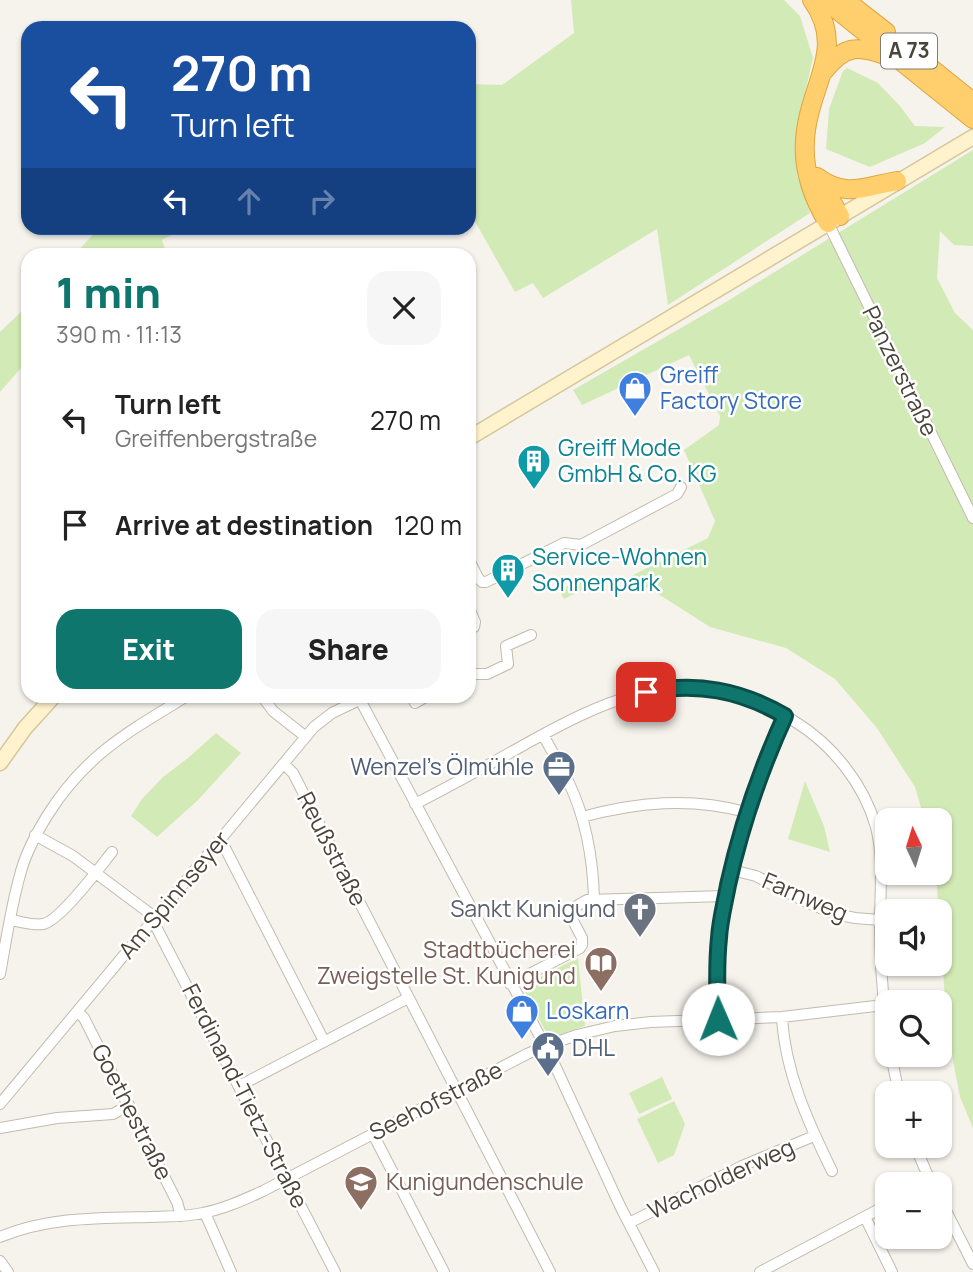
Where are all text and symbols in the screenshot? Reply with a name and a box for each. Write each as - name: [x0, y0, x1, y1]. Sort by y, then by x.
- road number: A 73: [881, 34, 937, 68]
- text: 270 m: [171, 39, 312, 106]
- icon: left: [56, 49, 147, 140]
- text: Turn left: [171, 103, 295, 147]
- icon: left: [157, 182, 195, 220]
- icon: ahead: [230, 182, 268, 220]
- icon: right: [303, 182, 341, 220]
- text: 1 min: [56, 263, 161, 321]
- button: close: [367, 271, 441, 345]
- street label: Panzerstraße: [856, 300, 946, 441]
- text: 390 m · 11:13: [56, 318, 182, 350]
- place label: Greiff Factory Store: [660, 358, 802, 416]
- shop icon: Greiff Factory Store: [616, 369, 654, 418]
- text: Turn left: [115, 386, 222, 422]
- icon: left: [56, 401, 94, 439]
- text: 270 m: [370, 402, 441, 438]
- text: Greiffenbergstraße: [115, 422, 317, 454]
- place label: Greiff Mode GmbH & Co. KG: [558, 431, 716, 489]
- building icon: Greiff Mode GmbH & Co. KG: [515, 442, 553, 491]
- icon: arrive: [56, 506, 94, 544]
- text: Arrive at destination: [115, 507, 373, 543]
- text: 120 m: [394, 507, 462, 543]
- place label: Service-Wohnen Sonnenpark: [532, 540, 707, 598]
- building icon: Service-Wohnen Sonnenpark: [489, 551, 527, 600]
- button: Exit: [56, 609, 242, 689]
- button: Share: [256, 609, 441, 689]
- pin: [616, 662, 676, 722]
- icon: arrive: [627, 673, 665, 711]
- office icon: Wenzel's Ölmühle: [540, 748, 578, 797]
- place label: Wenzel's Ölmühle: [350, 750, 534, 782]
- street label: Reußstraße: [290, 786, 375, 911]
- north arrow: [875, 808, 952, 886]
- map controls: [875, 808, 952, 1249]
- street label: Am Spinnseyer: [110, 824, 236, 965]
- street label: Farnweg: [758, 864, 853, 928]
- church icon: Sankt Kunigund: [621, 890, 659, 939]
- place label: Sankt Kunigund: [450, 892, 616, 924]
- button: sound: [875, 899, 952, 976]
- place label: Stadtbücherei Zweigstelle St. Kunigund: [317, 933, 576, 991]
- library icon: Stadtbücherei Zweigstelle St. Kunigund: [582, 944, 620, 993]
- street label: Ferdinand-Tietz-Straße: [175, 978, 316, 1213]
- position arrow: [681, 982, 755, 1056]
- button: search: [875, 990, 952, 1067]
- shop icon: Loskarn: [503, 992, 541, 1041]
- place label: Loskarn: [546, 994, 629, 1026]
- public building icon: DHL: [529, 1029, 567, 1078]
- place label: DHL: [572, 1031, 615, 1063]
- street label: Goethestraße: [85, 1038, 181, 1185]
- street label: Seehofstraße: [363, 1053, 508, 1147]
- button: +: [875, 1081, 952, 1158]
- street label: Wacholderweg: [642, 1130, 799, 1226]
- school or university icon: Kunigundenschule: [342, 1163, 380, 1212]
- place label: Kunigundenschule: [386, 1165, 584, 1197]
- button: −: [875, 1172, 952, 1249]

